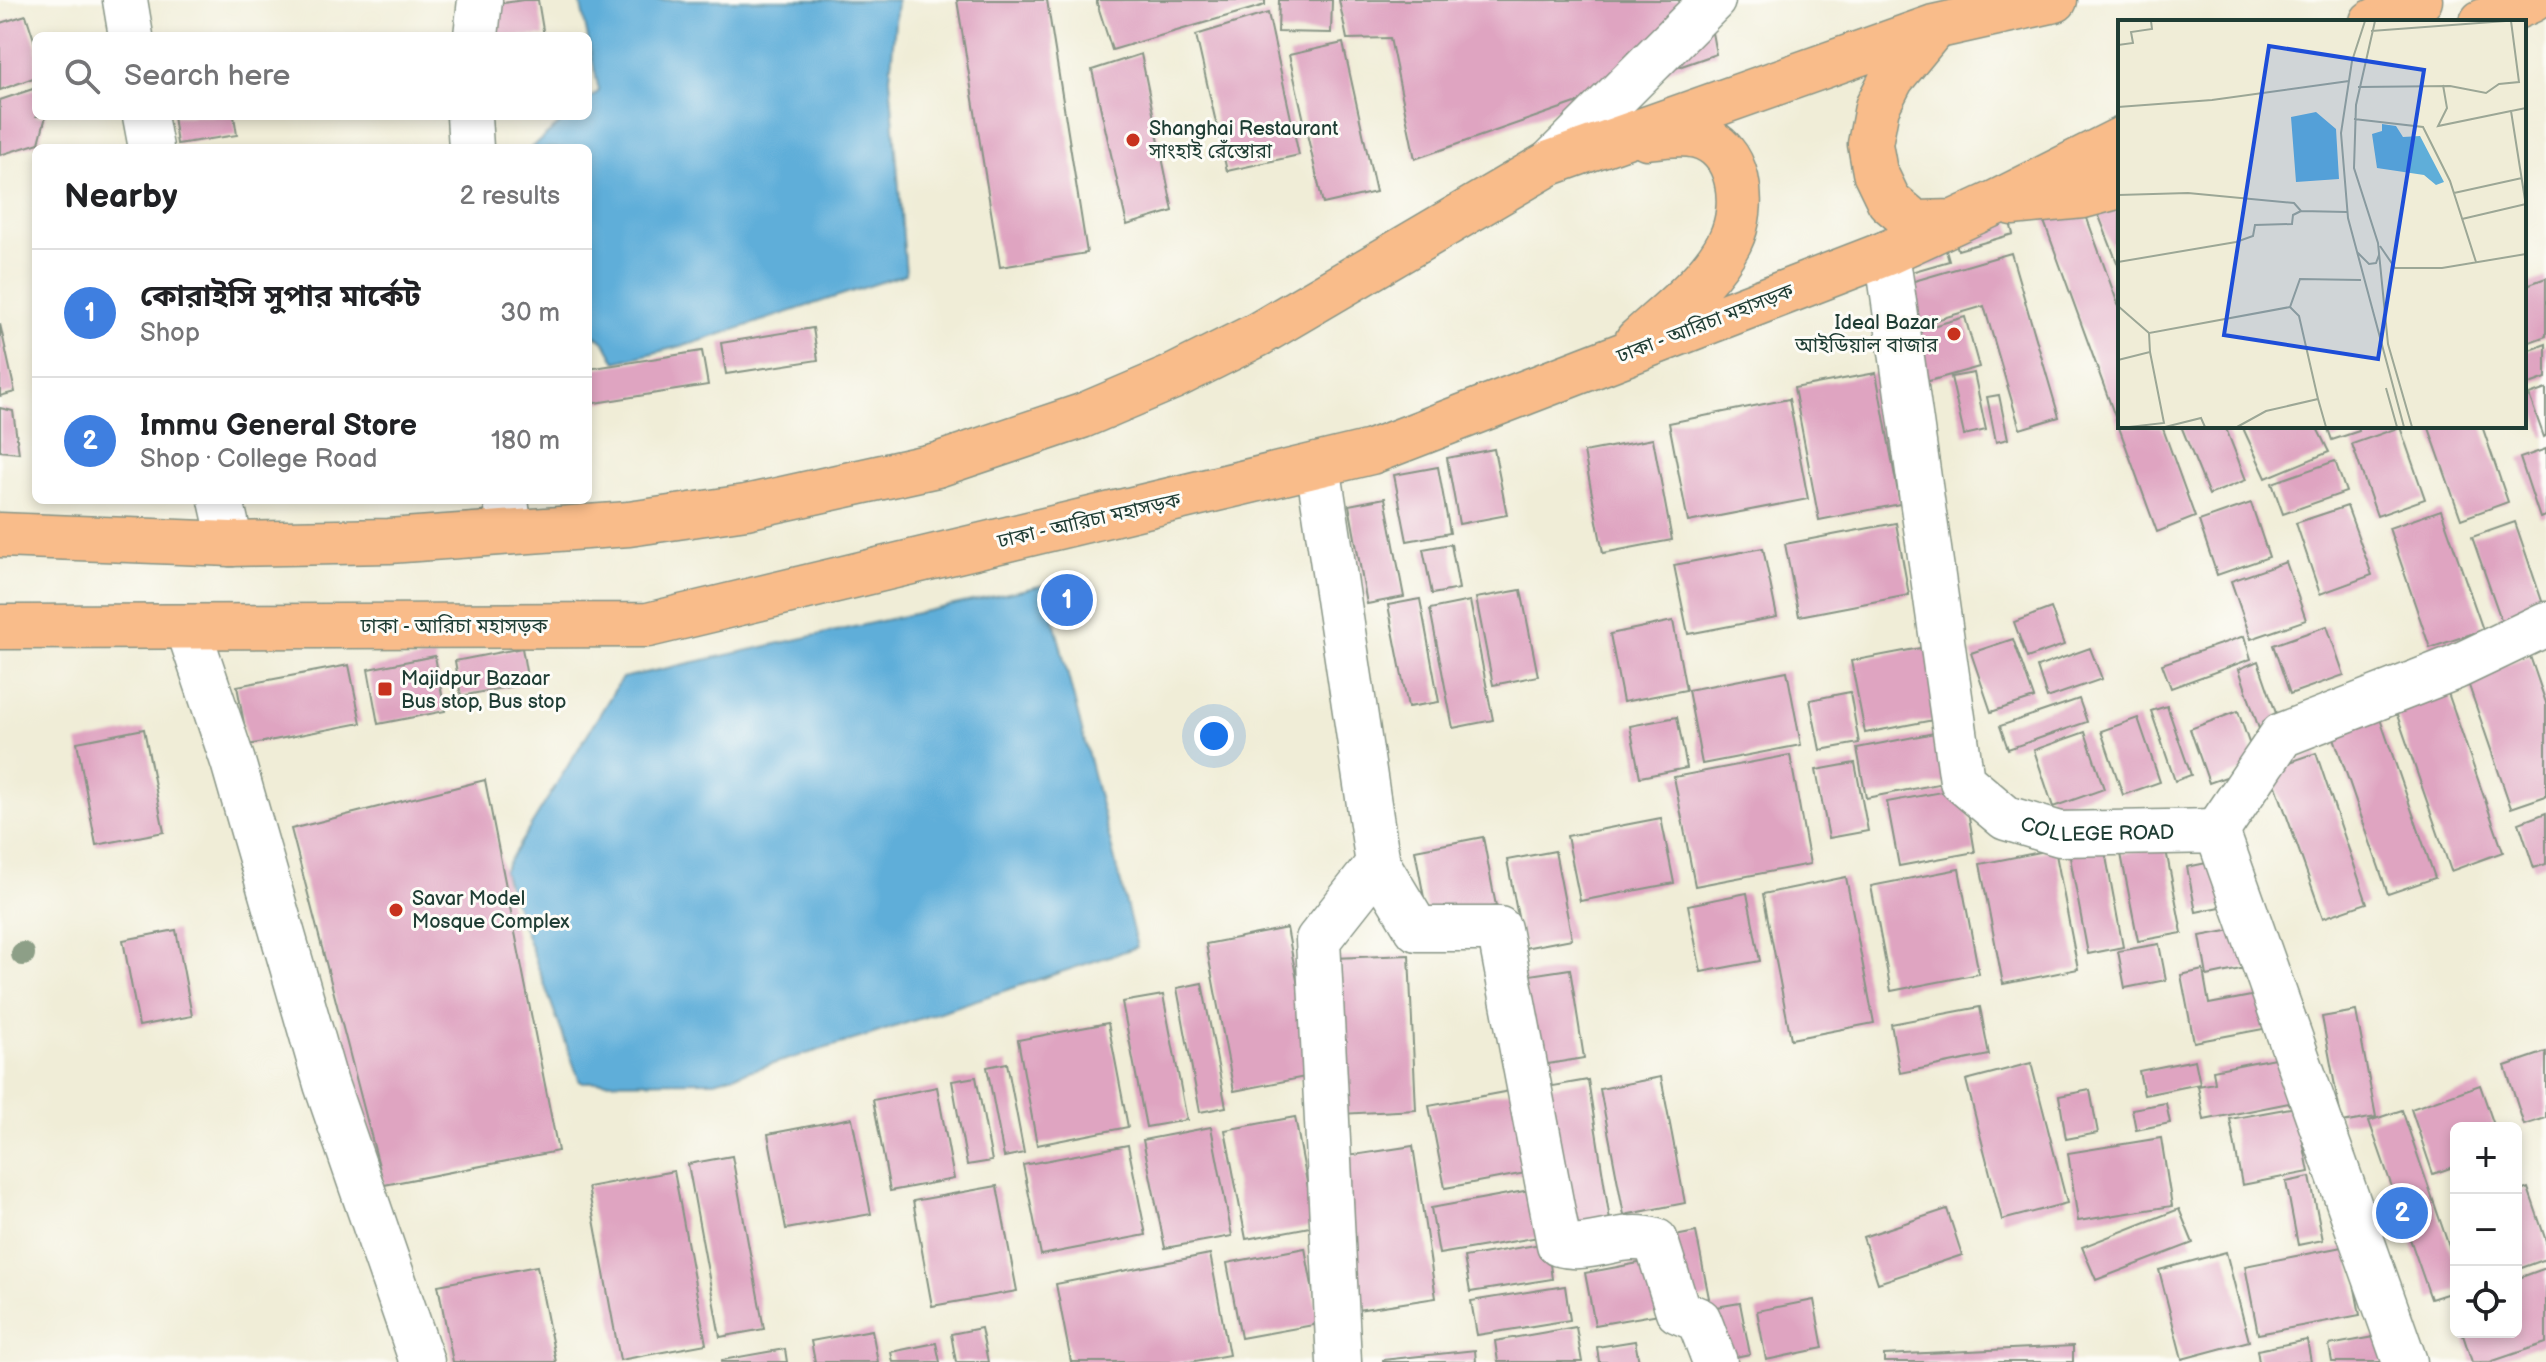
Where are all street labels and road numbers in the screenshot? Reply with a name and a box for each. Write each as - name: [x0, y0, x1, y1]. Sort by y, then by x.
- street label: ঢাকা - আরিচা মহাসড়ক: [1612, 278, 1798, 369]
- street label: ঢাকা - আরিচা মহাসড়ক: [994, 487, 1184, 554]
- street label: ঢাকা - আরিচা মহাসড়ক: [359, 614, 548, 639]
- street label: COLLEGE ROAD: [2018, 812, 2174, 847]

